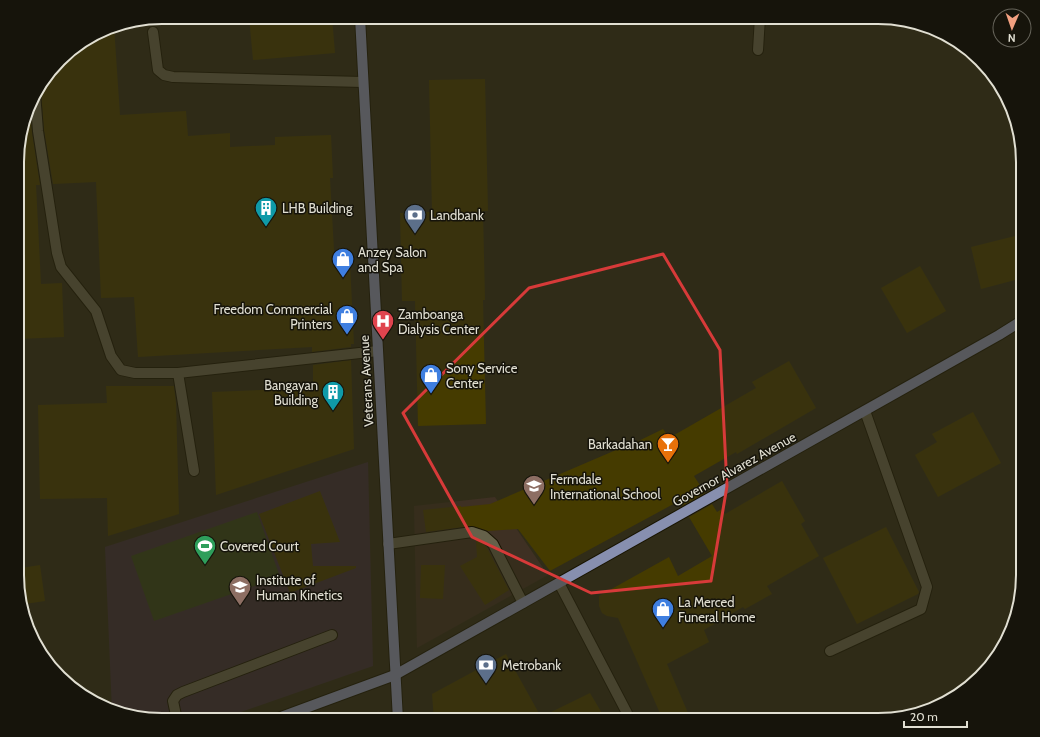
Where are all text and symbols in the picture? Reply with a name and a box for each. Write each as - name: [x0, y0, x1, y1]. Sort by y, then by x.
- north arrow: [992, 8, 1032, 48]
- text: N: [1008, 31, 1016, 45]
- building icon: LHB Building: [253, 195, 279, 228]
- place label: LHB Building: [282, 200, 353, 216]
- bank icon: Landbank: [402, 202, 428, 235]
- place label: Landbank: [430, 207, 484, 223]
- place label: Anzey Salon and Spa: [358, 244, 427, 275]
- shop icon: Anzey Salon and Spa: [330, 246, 356, 279]
- place label: Freedom Commercial Printers: [214, 301, 333, 332]
- shop icon: Freedom Commercial Printers: [334, 303, 360, 336]
- place label: Zamboanga Dialysis Center: [398, 306, 480, 337]
- hospital icon: Zamboanga Dialysis Center: [370, 308, 396, 341]
- street label: Veterans Avenue: [356, 334, 376, 427]
- place label: Sony Service Center: [446, 360, 518, 391]
- shop icon: Sony Service Center: [418, 362, 444, 395]
- place label: Bangayan Building: [264, 377, 319, 408]
- building icon: Bangayan Building: [320, 379, 346, 412]
- street label: Governor Alvarez Avenue: [670, 428, 799, 510]
- bar icon: Barkadahan: [655, 431, 681, 464]
- place label: Barkadahan: [588, 436, 652, 452]
- place label: Fermdale International School: [550, 471, 661, 502]
- school or university icon: Fermdale International School: [521, 473, 547, 506]
- sports icon: Covered Court: [192, 533, 218, 566]
- place label: Covered Court: [220, 538, 299, 554]
- place label: Institute of Human Kinetics: [256, 572, 343, 603]
- school or university icon: Institute of Human Kinetics: [227, 574, 253, 607]
- place label: La Merced Funeral Home: [678, 594, 756, 625]
- shop icon: La Merced Funeral Home: [650, 596, 676, 629]
- bank icon: Metrobank: [473, 652, 499, 685]
- place label: Metrobank: [502, 657, 561, 673]
- scale bar: [904, 703, 967, 729]
- text: 20 m: [910, 709, 938, 724]

